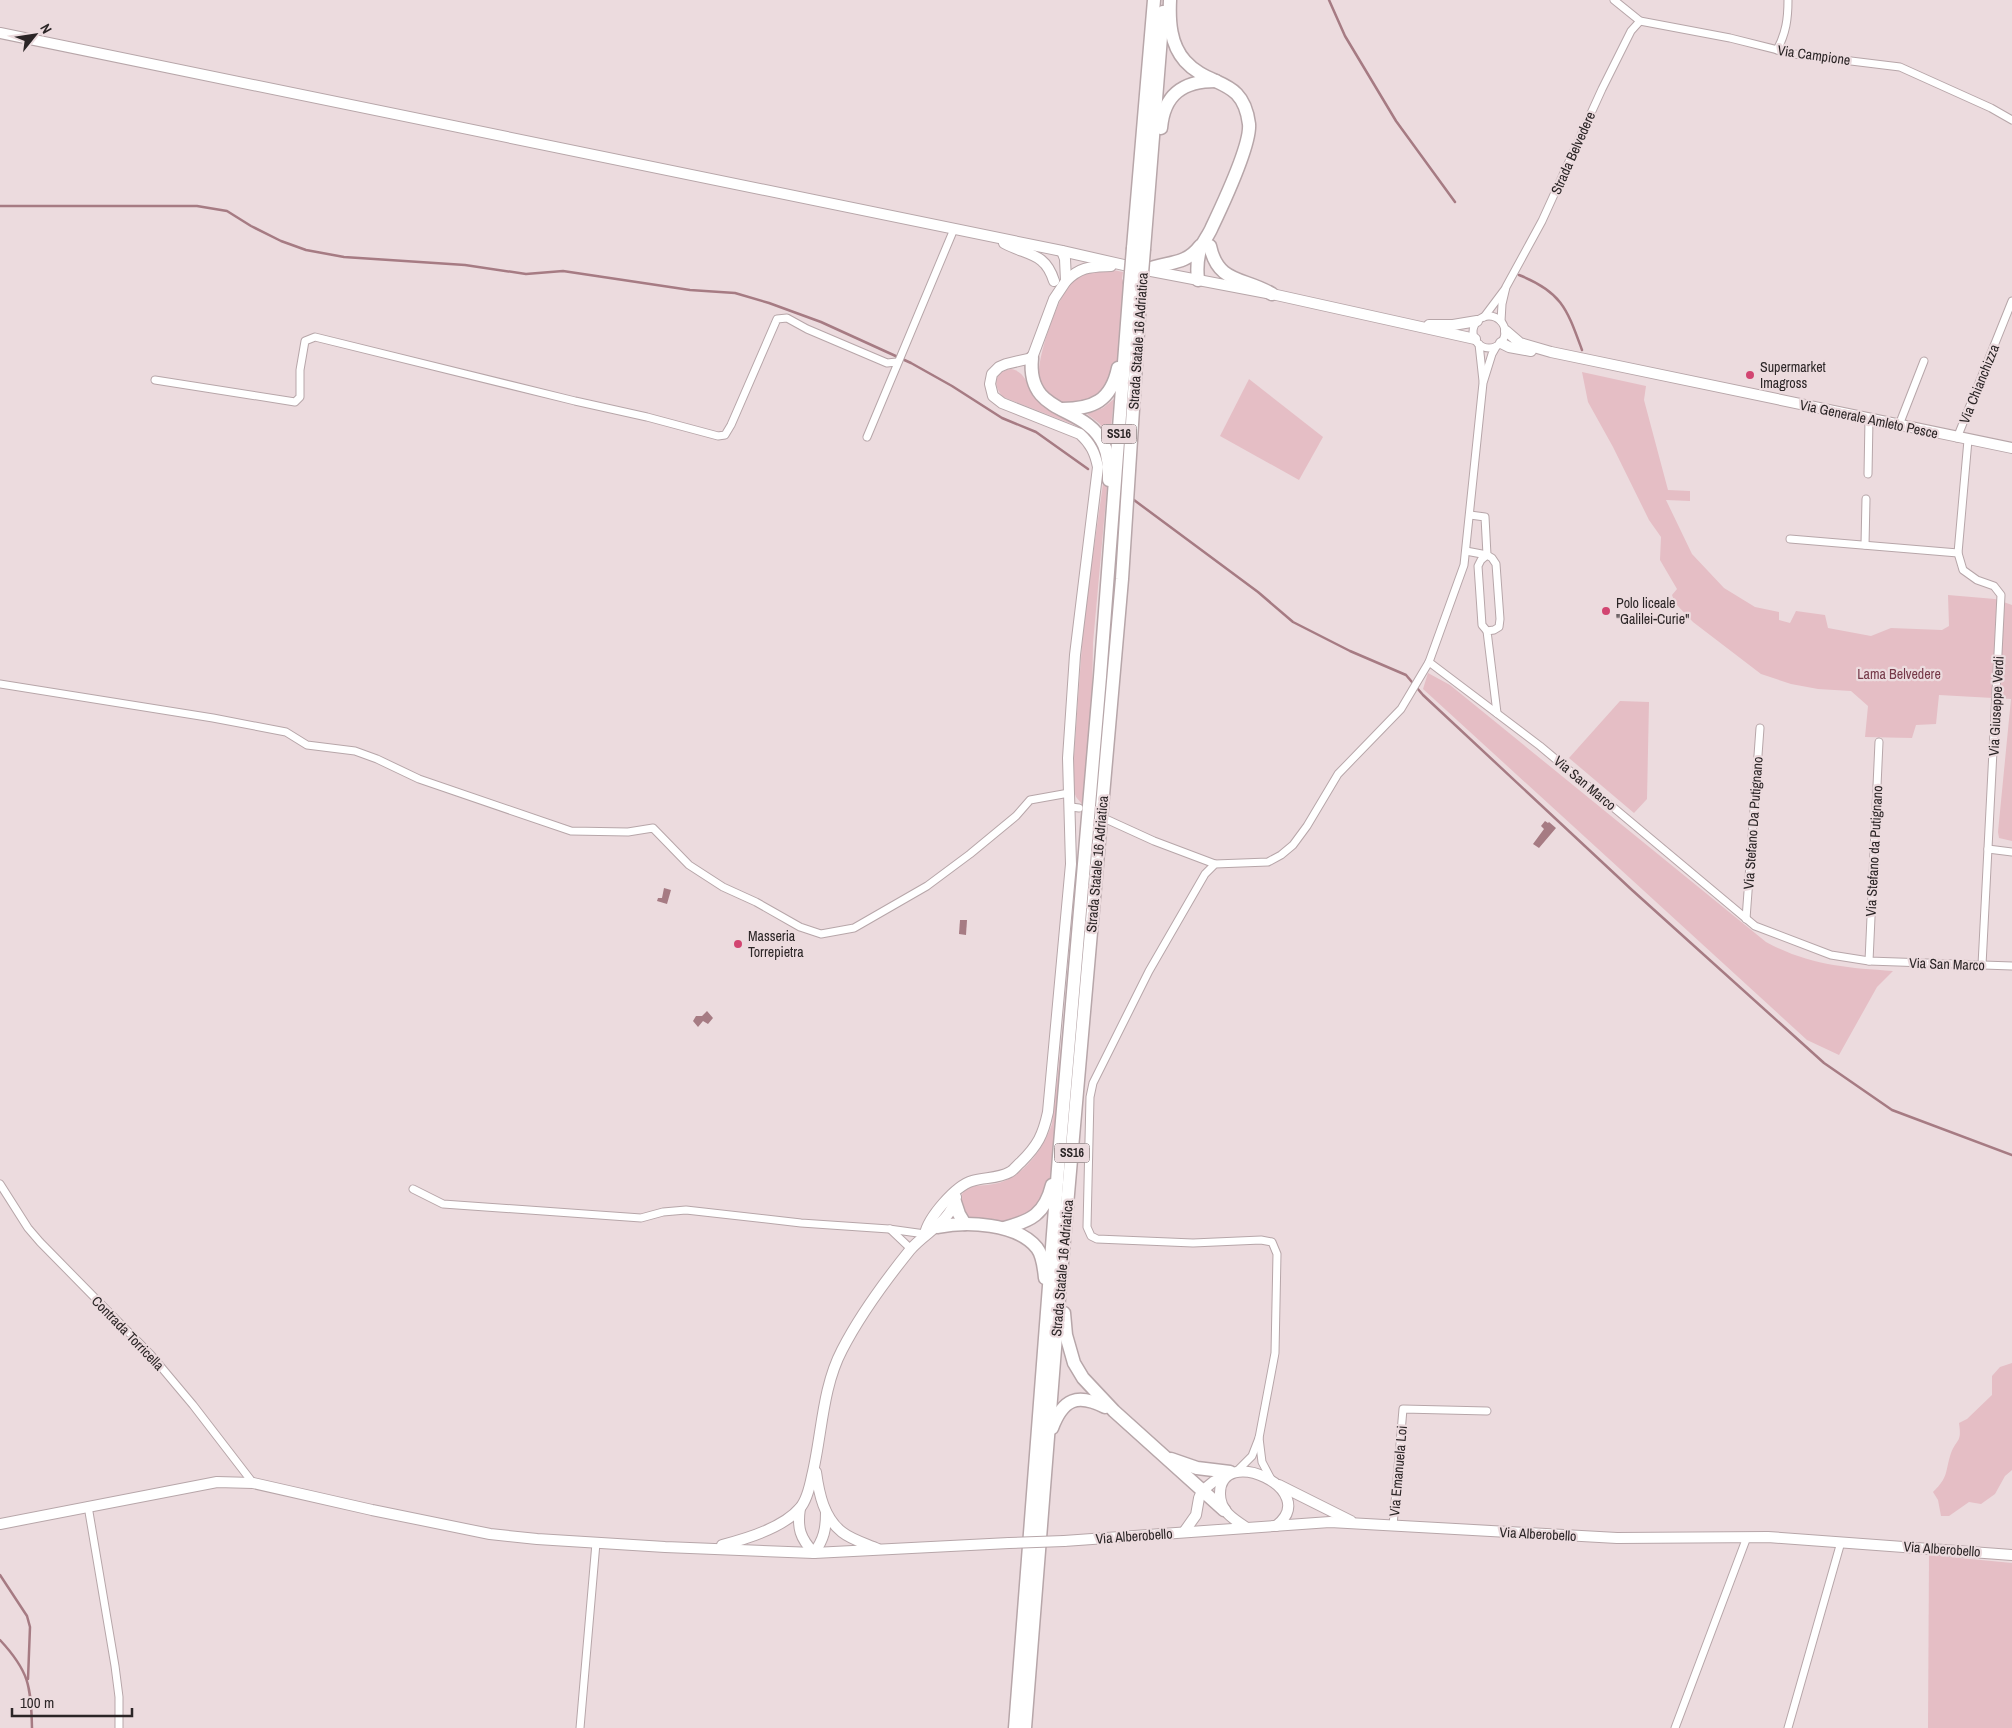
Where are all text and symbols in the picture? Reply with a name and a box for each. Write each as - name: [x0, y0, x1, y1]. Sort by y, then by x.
- north arrow: [10, 10, 60, 60]
- text: N: [36, 20, 56, 37]
- street label: Via Campione: [1777, 41, 1851, 69]
- street label: Strada Belvedere: [1547, 109, 1599, 197]
- street label: Strada Statale 16 Adriatica: [1124, 271, 1152, 410]
- street label: Via Chianchizza: [1955, 341, 2003, 426]
- place label: Supermarket Imagross: [1760, 358, 1826, 392]
- marker: Supermarket Imagross: [1744, 369, 1756, 381]
- street label: Via Generale Amleto Pesce: [1798, 396, 1940, 442]
- road number: SS16: [1102, 424, 1136, 444]
- place label: Polo liceale "Galilei-Curie": [1616, 594, 1689, 628]
- marker: Polo liceale "Galilei-Curie": [1600, 605, 1612, 617]
- street label: Via Giuseppe Verdi: [1984, 656, 2008, 756]
- park label: Lama Belvedere: [1857, 665, 1941, 683]
- street label: Via San Marco: [1550, 752, 1620, 814]
- street label: Via Stefano Da Putignano: [1739, 756, 1767, 890]
- street label: Via Stefano da Putignano: [1862, 785, 1886, 917]
- street label: Strada Statale 16 Adriatica: [1082, 794, 1112, 933]
- place label: Masseria Torrepietra: [748, 927, 804, 961]
- marker: Masseria Torrepietra: [732, 938, 744, 950]
- street label: Via San Marco: [1909, 954, 1985, 974]
- road number: SS16: [1054, 1144, 1090, 1162]
- street label: Strada Statale 16 Adriatica: [1047, 1198, 1077, 1337]
- street label: Contrada Torricella: [88, 1292, 169, 1374]
- street label: Via Emanuela Loi: [1385, 1425, 1411, 1517]
- street label: Via Alberobello: [1499, 1523, 1577, 1545]
- street label: Via Alberobello: [1095, 1524, 1173, 1548]
- street label: Via Alberobello: [1903, 1537, 1981, 1561]
- scale bar: [12, 1686, 132, 1718]
- text: 100 m: [20, 1692, 54, 1713]

